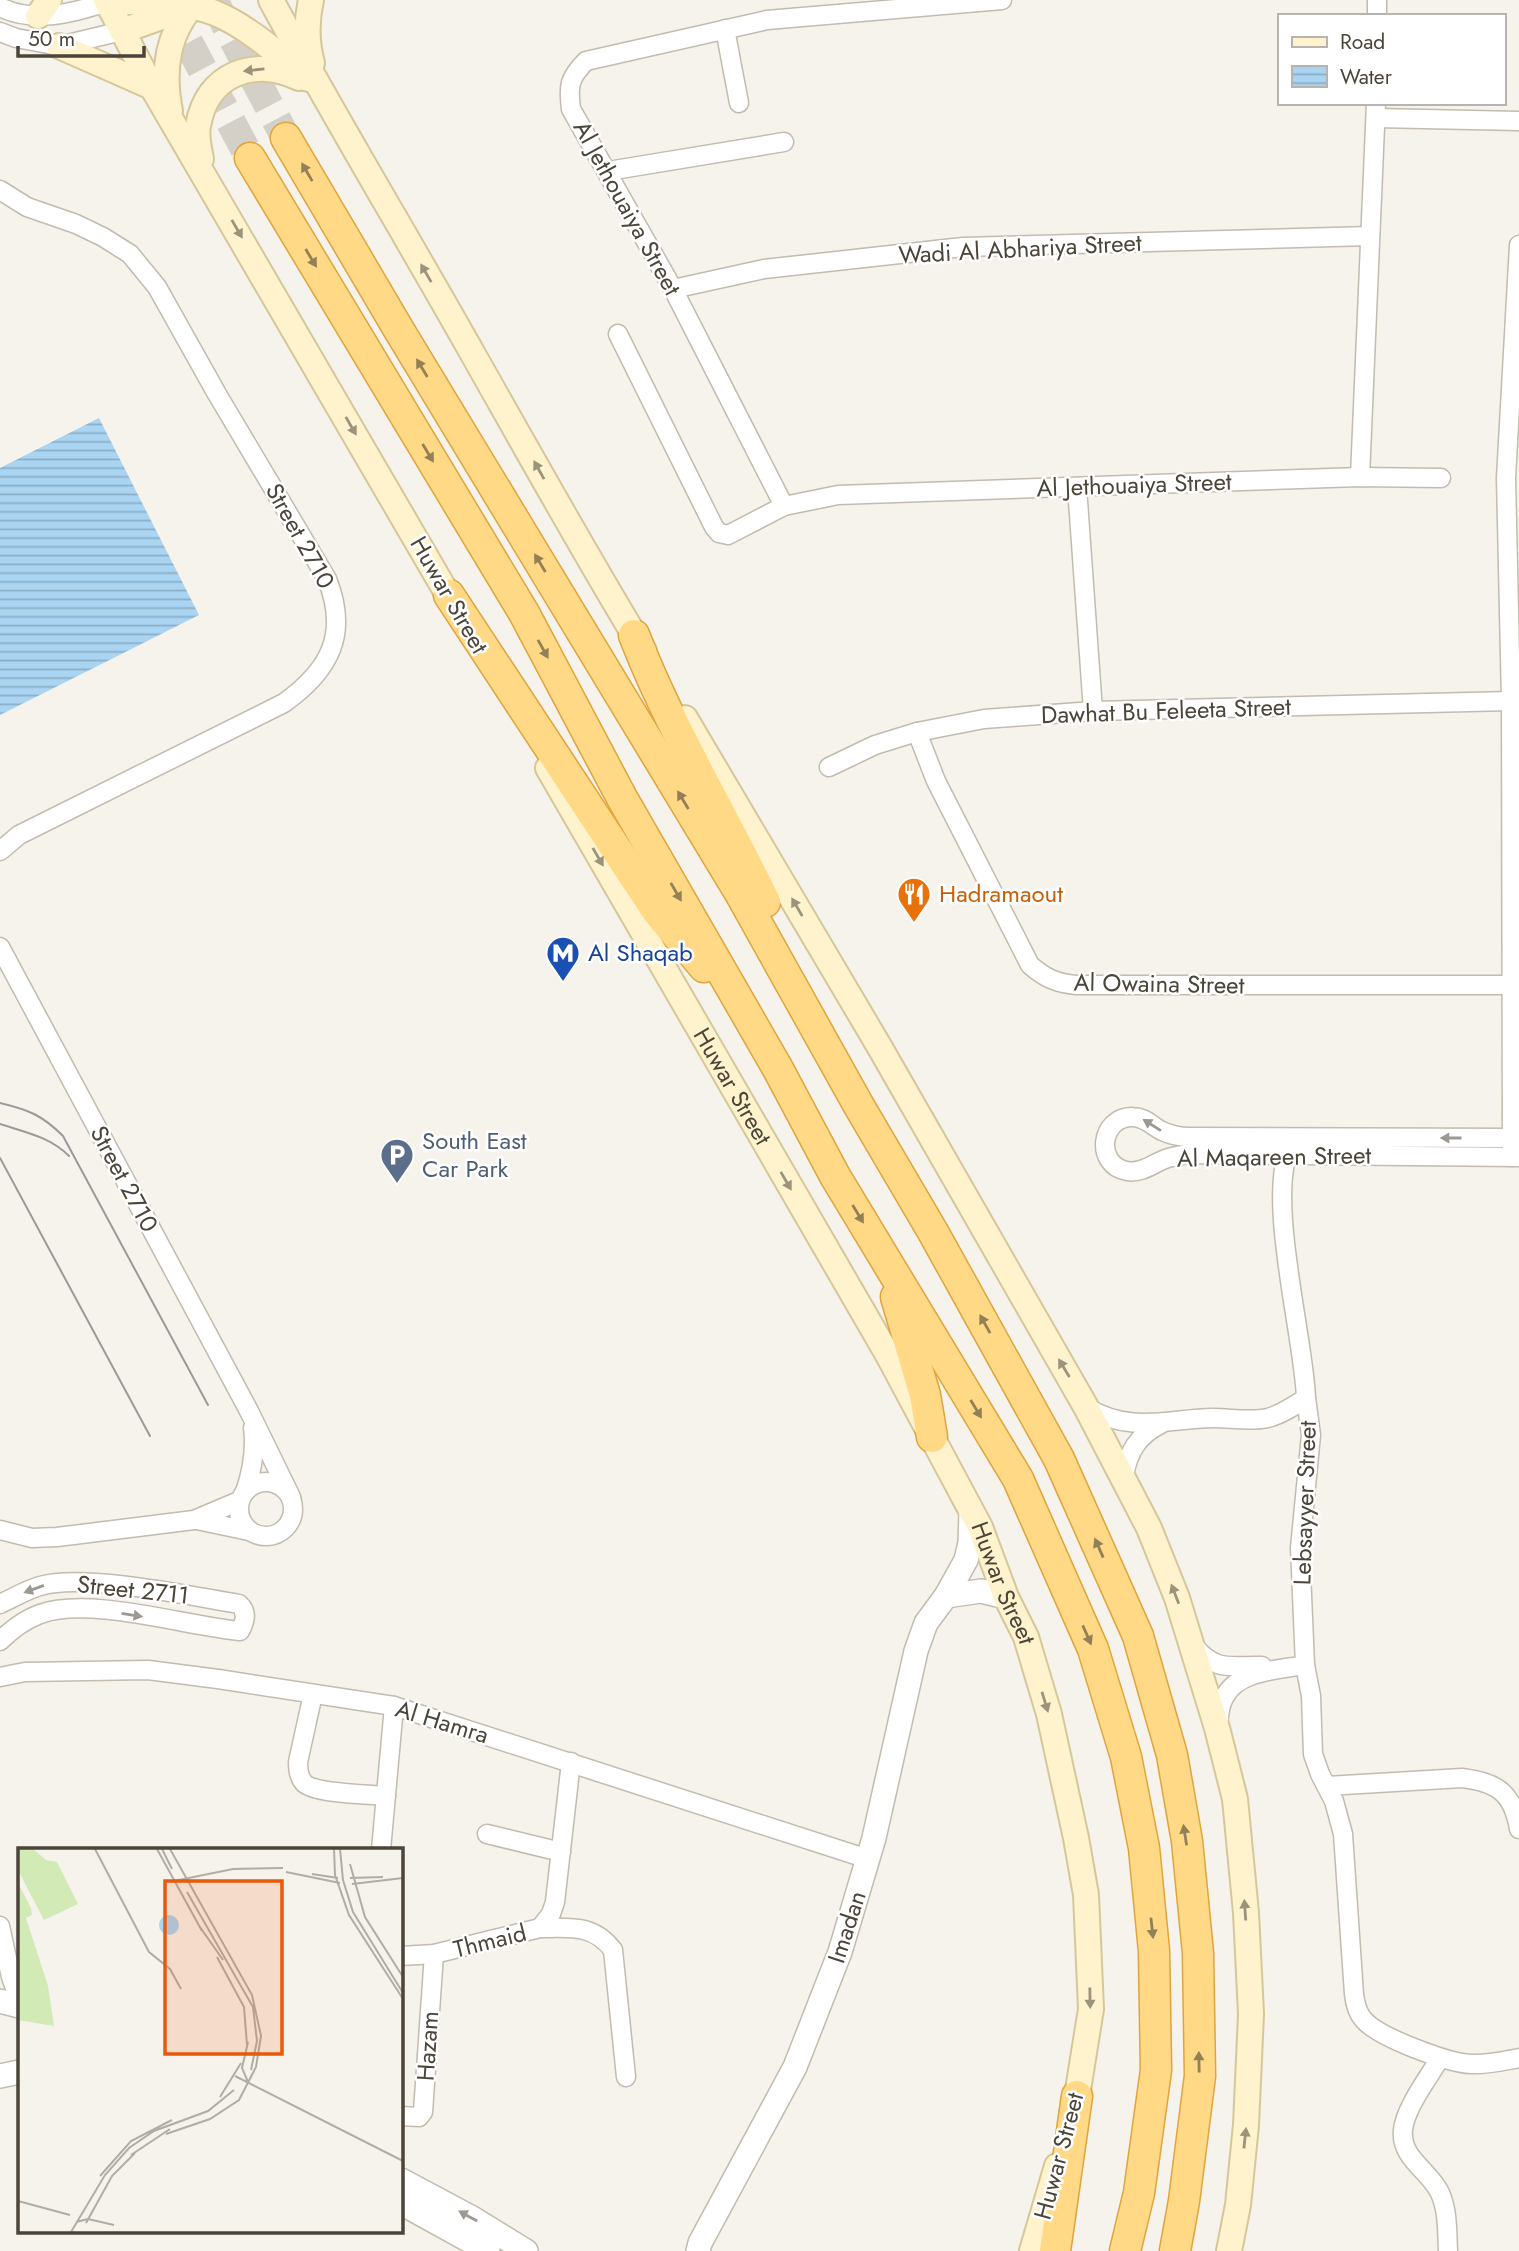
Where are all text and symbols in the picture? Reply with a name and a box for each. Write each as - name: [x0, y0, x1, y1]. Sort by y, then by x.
- scale bar: [18, 14, 144, 58]
- legend: [1278, 14, 1505, 105]
- text: 50 m: [28, 24, 75, 54]
- text: Road: [1340, 27, 1385, 57]
- text: Water: [1340, 62, 1393, 92]
- one-way arrow: [243, 64, 265, 75]
- street label: Al Jethouaiya Street: [565, 114, 690, 302]
- one-way arrow: [301, 163, 313, 182]
- one-way arrow: [231, 220, 243, 239]
- street label: Wadi Al Abhariya Street: [898, 225, 1143, 272]
- one-way arrow: [304, 249, 317, 268]
- one-way arrow: [420, 263, 432, 282]
- one-way arrow: [416, 359, 429, 378]
- one-way arrow: [345, 416, 357, 435]
- one-way arrow: [421, 444, 434, 463]
- one-way arrow: [533, 461, 545, 480]
- street label: Al Jethouaiya Street: [1036, 464, 1232, 505]
- street label: Street 2710: [257, 477, 344, 595]
- street label: Huwar Street: [402, 530, 497, 660]
- one-way arrow: [534, 554, 546, 573]
- one-way arrow: [537, 640, 549, 659]
- street label: Dawhat Bu Feleeta Street: [1040, 689, 1292, 732]
- one-way arrow: [677, 790, 690, 809]
- one-way arrow: [592, 847, 604, 867]
- restaurant icon: Hadramaout: [895, 875, 933, 924]
- place label: Hadramaout: [939, 876, 1063, 911]
- one-way arrow: [670, 882, 682, 901]
- one-way arrow: [791, 897, 803, 917]
- metro station icon: Al Shaqab: [544, 934, 582, 983]
- place label: Al Shaqab: [588, 935, 693, 970]
- street label: Al Owaina Street: [1073, 965, 1245, 1002]
- street label: Huwar Street: [685, 1021, 781, 1152]
- street label: Street 2710: [82, 1119, 167, 1238]
- one-way arrow: [1143, 1119, 1162, 1132]
- place label: South East Car Park: [422, 1123, 527, 1186]
- one-way arrow: [1440, 1132, 1462, 1144]
- parking icon: South East Car Park: [378, 1136, 416, 1185]
- street label: Al Maqareen Street: [1176, 1137, 1372, 1176]
- one-way arrow: [780, 1171, 793, 1190]
- one-way arrow: [852, 1205, 865, 1224]
- one-way arrow: [979, 1314, 991, 1334]
- one-way arrow: [1058, 1359, 1070, 1378]
- one-way arrow: [970, 1400, 982, 1419]
- street label: Lebsayyer Street: [1284, 1420, 1325, 1586]
- street label: Huwar Street: [962, 1516, 1045, 1648]
- one-way arrow: [1093, 1538, 1105, 1558]
- street label: Street 2711: [75, 1566, 191, 1613]
- one-way arrow: [1169, 1583, 1180, 1604]
- one-way arrow: [24, 1584, 45, 1595]
- one-way arrow: [121, 1610, 143, 1621]
- one-way arrow: [1081, 1625, 1093, 1645]
- street label: Al Hamra: [391, 1691, 493, 1752]
- one-way arrow: [1041, 1692, 1051, 1713]
- one-way arrow: [1180, 1824, 1191, 1846]
- inset map: [18, 1848, 402, 2234]
- street label: Imadan: [818, 1886, 875, 1967]
- one-way arrow: [1239, 1899, 1250, 1921]
- street label: Thmaid: [450, 1915, 530, 1966]
- one-way arrow: [1146, 1917, 1157, 1939]
- one-way arrow: [1084, 1988, 1096, 2010]
- street label: Hazam: [408, 2010, 447, 2082]
- one-way arrow: [1194, 2051, 1205, 2073]
- street label: Huwar Street: [1025, 2088, 1092, 2223]
- one-way arrow: [1240, 2126, 1251, 2148]
- one-way arrow: [458, 2210, 478, 2222]

